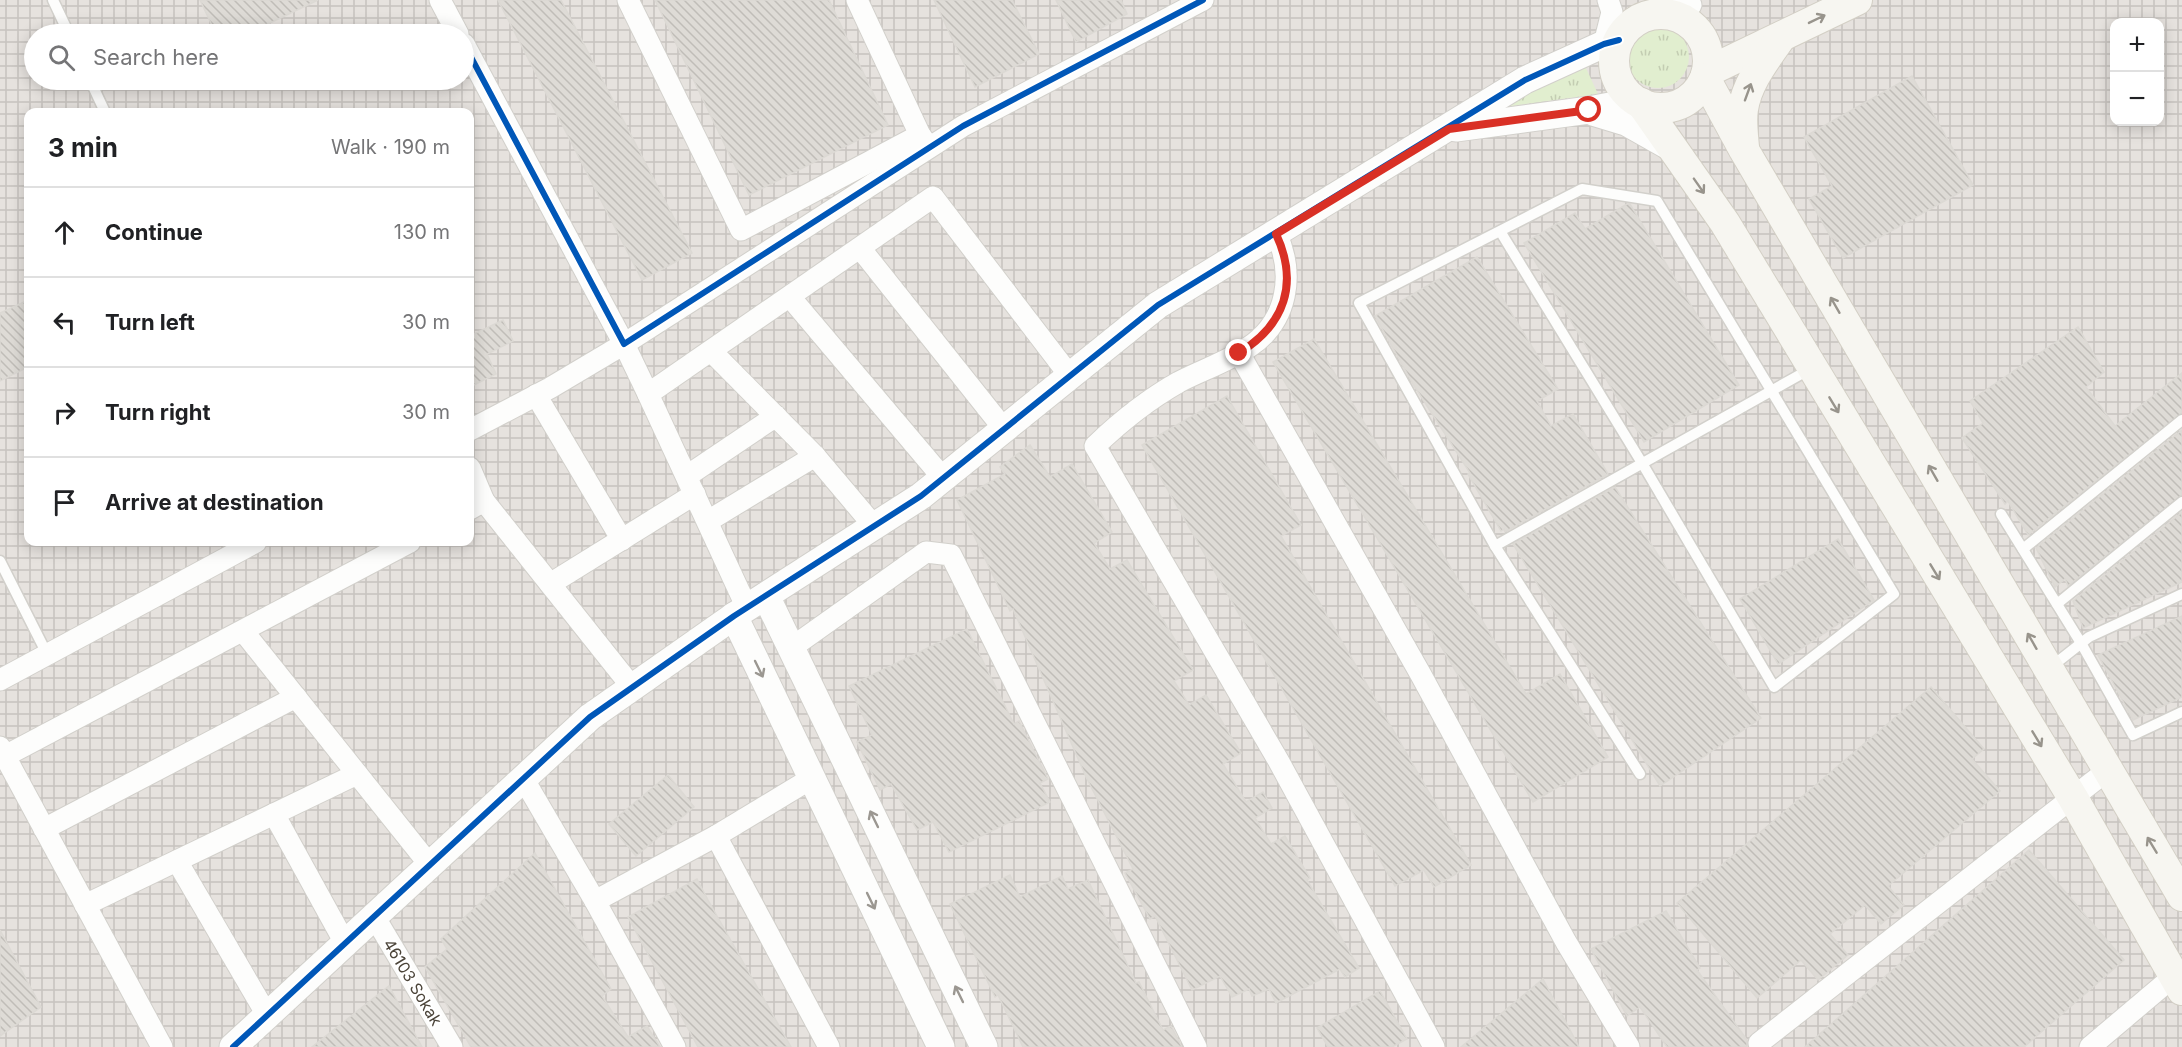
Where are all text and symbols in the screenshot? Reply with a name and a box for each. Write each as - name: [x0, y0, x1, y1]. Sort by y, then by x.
- one-way arrow: [1807, 13, 1825, 25]
- map controls: [2110, 18, 2164, 126]
- button: +: [2110, 18, 2164, 72]
- search box: [24, 24, 474, 90]
- icon: search: [45, 41, 78, 74]
- text: Search here: [93, 44, 219, 70]
- button: −: [2110, 72, 2164, 126]
- one-way arrow: [1744, 84, 1755, 102]
- route start: [1575, 96, 1601, 122]
- text: 3 min: [48, 132, 118, 163]
- text: Walk · 190 m: [331, 135, 450, 159]
- one-way arrow: [1693, 177, 1705, 193]
- icon: ahead: [48, 216, 81, 249]
- text: Continue: [105, 219, 203, 245]
- text: 130 m: [394, 220, 450, 244]
- one-way arrow: [1828, 296, 1840, 313]
- icon: left: [48, 306, 81, 339]
- text: Turn left: [105, 309, 195, 335]
- text: 30 m: [402, 310, 450, 334]
- route end: [1225, 339, 1251, 365]
- icon: right: [48, 396, 81, 429]
- one-way arrow: [1829, 396, 1841, 413]
- text: Turn right: [105, 399, 211, 425]
- text: 30 m: [402, 400, 450, 424]
- one-way arrow: [1927, 465, 1939, 482]
- icon: arrive: [48, 486, 81, 519]
- text: Arrive at destination: [105, 489, 324, 515]
- one-way arrow: [1930, 563, 1942, 580]
- one-way arrow: [2026, 633, 2038, 650]
- one-way arrow: [754, 659, 766, 677]
- one-way arrow: [2031, 730, 2043, 747]
- one-way arrow: [867, 810, 879, 828]
- one-way arrow: [2146, 837, 2158, 854]
- one-way arrow: [866, 892, 877, 910]
- street label: 46103 Sokak: [379, 935, 447, 1029]
- one-way arrow: [952, 986, 964, 1004]

